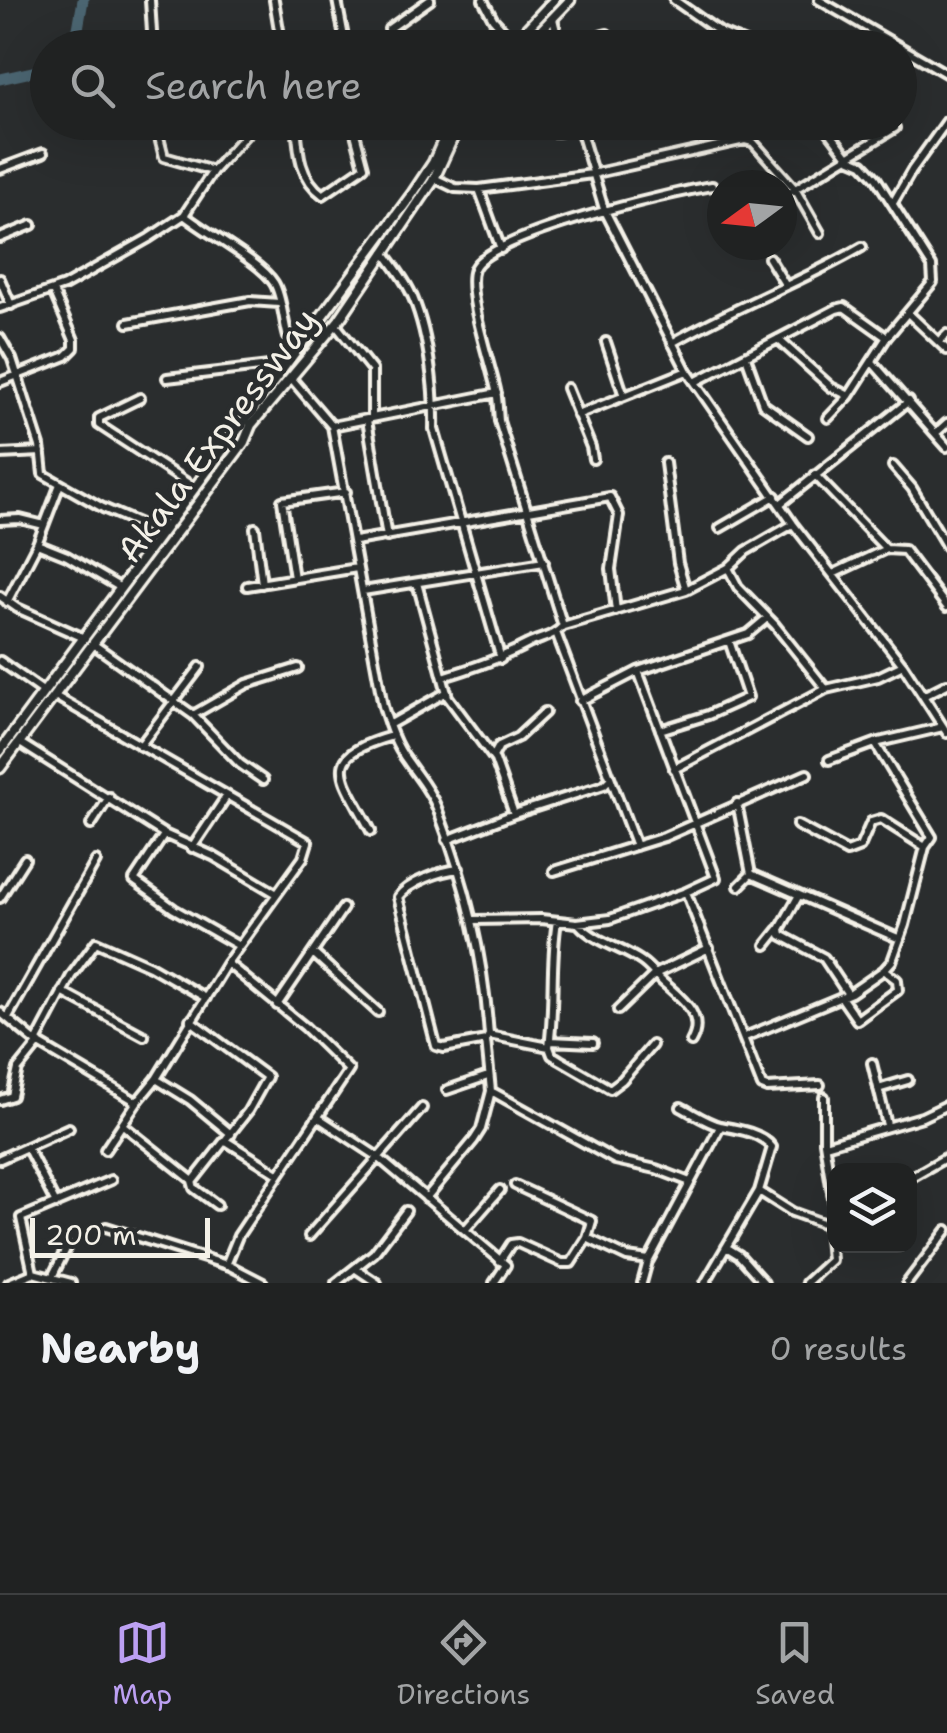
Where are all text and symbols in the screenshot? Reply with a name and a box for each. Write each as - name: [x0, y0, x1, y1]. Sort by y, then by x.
- search box: [30, 30, 917, 140]
- icon: search: [65, 58, 120, 113]
- text: Search here: [145, 60, 362, 111]
- north arrow: [707, 170, 797, 260]
- street label: Akala Expressway: [106, 298, 328, 572]
- map controls: [827, 1163, 917, 1253]
- button: layers: [827, 1163, 917, 1253]
- scale bar: [30, 1213, 210, 1258]
- text: 200 m: [45, 1216, 136, 1254]
- text: Nearby: [40, 1320, 200, 1376]
- text: 0 results: [770, 1327, 907, 1370]
- tab: Map: [112, 1615, 172, 1713]
- tab: Directions: [397, 1615, 530, 1713]
- tab: Saved: [755, 1615, 835, 1713]

